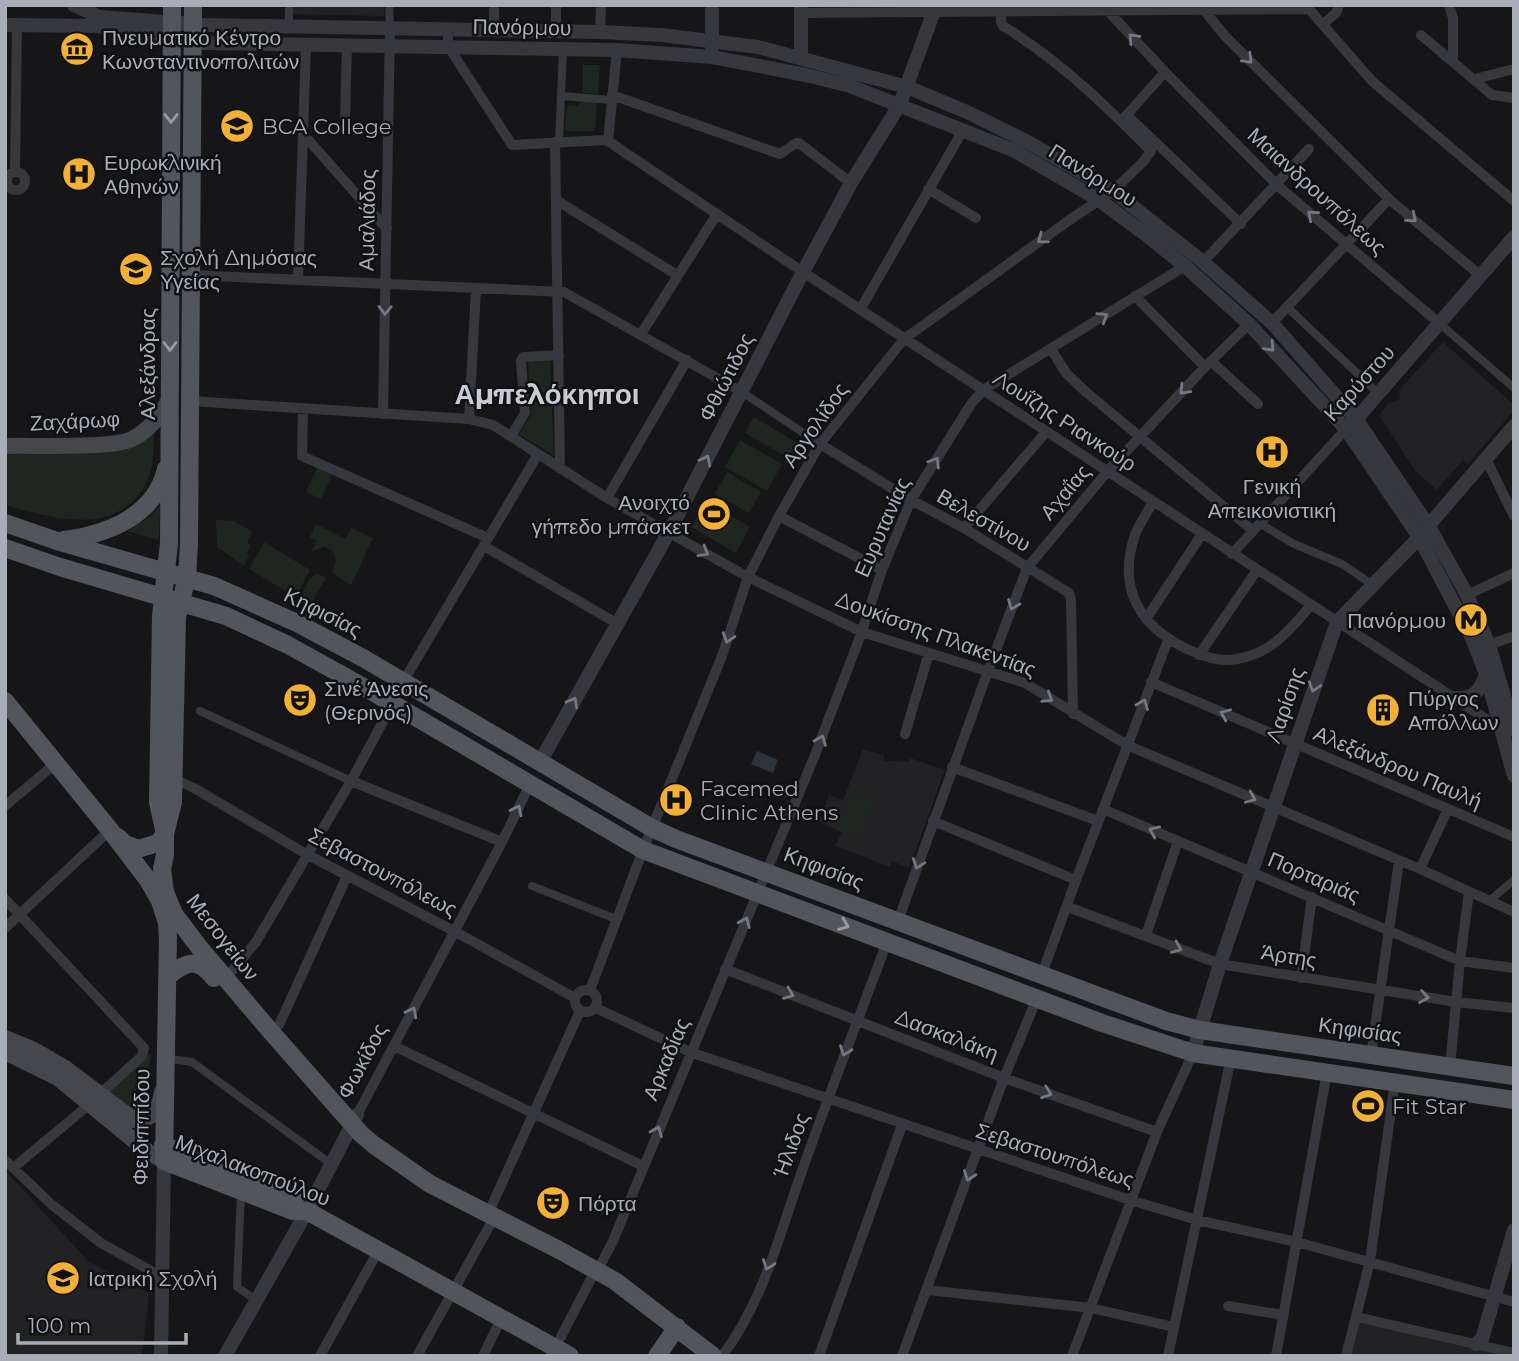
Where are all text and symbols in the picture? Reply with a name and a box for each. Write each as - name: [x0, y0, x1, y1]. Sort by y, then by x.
- street label: Πανόρμου: [472, 14, 572, 40]
- place label: Πνευματικό Κέντρο Κωνσταντινοπολιτών: [102, 25, 299, 74]
- museum icon: Πνευματικό Κέντρο Κωνσταντινοπολιτών: [58, 30, 96, 68]
- one-way arrow: [1129, 33, 1142, 46]
- one-way arrow: [1240, 51, 1253, 64]
- school or university icon: BCA College: [218, 107, 256, 145]
- one-way arrow: [163, 114, 179, 124]
- place label: BCA College: [262, 114, 392, 139]
- street label: Μαιανδρουπόλεως: [1243, 122, 1391, 260]
- street label: Πανόρμου: [1044, 138, 1142, 212]
- place label: Ευρωκλινική Αθηνών: [104, 150, 222, 199]
- hospital icon: Ευρωκλινική Αθηνών: [60, 155, 98, 193]
- street label: Αμαλιάδος: [354, 169, 380, 271]
- one-way arrow: [1403, 210, 1416, 222]
- one-way arrow: [1308, 211, 1321, 223]
- one-way arrow: [1038, 231, 1050, 243]
- place label: Σχολή Δημόσιας Υγείας: [160, 245, 317, 294]
- school or university icon: Σχολή Δημόσιας Υγείας: [117, 250, 155, 288]
- one-way arrow: [377, 305, 393, 315]
- street label: Αλεξάνδρας: [135, 308, 160, 420]
- one-way arrow: [1095, 312, 1108, 325]
- street label: Φθιώτιδος: [693, 329, 759, 425]
- one-way arrow: [1262, 339, 1274, 352]
- street label: Καρύστου: [1318, 340, 1400, 426]
- one-way arrow: [162, 341, 178, 352]
- street label: Λουΐζης Ριανκούρ: [989, 365, 1141, 477]
- district label: Αμπελόκηποι: [454, 377, 640, 411]
- street label: Αργολίδος: [777, 378, 853, 472]
- one-way arrow: [1179, 382, 1192, 395]
- street label: Ζαχάρωφ: [29, 406, 121, 436]
- hospital icon: Γενική Απεικονιστική: [1253, 433, 1291, 471]
- one-way arrow: [698, 455, 712, 467]
- one-way arrow: [926, 457, 939, 470]
- street label: Αχαΐας: [1035, 459, 1095, 525]
- street label: Ευρυτανίας: [849, 473, 915, 581]
- place label: Γενική Απεικονιστική: [1208, 474, 1336, 523]
- street label: Βελεστίνου: [933, 483, 1035, 557]
- place label: Ανοιχτό γήπεδο μπάσκετ: [532, 490, 691, 539]
- sports icon: Ανοιχτό γήπεδο μπάσκετ: [695, 495, 733, 533]
- one-way arrow: [697, 544, 710, 557]
- street label: Κηφισίας: [280, 582, 366, 642]
- street label: Δουκίσσης Πλακεντίας: [833, 586, 1039, 682]
- one-way arrow: [1007, 598, 1021, 610]
- metro station icon: Πανόρμου: [1452, 601, 1490, 639]
- place label: Πανόρμου: [1347, 608, 1446, 633]
- one-way arrow: [721, 632, 736, 644]
- street label: Λαρίσης: [1260, 664, 1310, 746]
- place label: Σινέ Άνεσις (Θερινός): [324, 676, 428, 725]
- one-way arrow: [1308, 680, 1322, 692]
- theatre icon: Σινέ Άνεσις (Θερινός): [281, 681, 319, 719]
- place label: Πύργος Απόλλων: [1408, 686, 1499, 735]
- one-way arrow: [1040, 689, 1053, 702]
- building icon: Πύργος Απόλλων: [1364, 691, 1402, 729]
- one-way arrow: [565, 697, 578, 710]
- one-way arrow: [1134, 699, 1148, 711]
- one-way arrow: [1220, 708, 1233, 722]
- street label: Αλεξάνδρου Παυλή: [1310, 720, 1486, 814]
- one-way arrow: [812, 735, 826, 747]
- place label: Facemed Clinic Athens: [700, 776, 838, 825]
- hospital icon: Facemed Clinic Athens: [657, 781, 695, 819]
- one-way arrow: [1244, 790, 1256, 804]
- one-way arrow: [509, 805, 523, 817]
- street label: Σεβαστουπόλεως: [304, 822, 462, 922]
- one-way arrow: [1149, 825, 1161, 839]
- street label: Κηφισίας: [780, 841, 868, 895]
- street label: Πορταριάς: [1264, 846, 1364, 908]
- one-way arrow: [912, 858, 926, 870]
- street label: Μεσογείων: [181, 889, 265, 985]
- one-way arrow: [737, 916, 751, 929]
- one-way arrow: [837, 917, 849, 931]
- one-way arrow: [1171, 939, 1183, 953]
- street label: Άρτης: [1260, 939, 1318, 973]
- one-way arrow: [782, 985, 794, 999]
- one-way arrow: [1418, 989, 1430, 1004]
- street label: Δασκαλάκη: [892, 1004, 1002, 1066]
- one-way arrow: [404, 1006, 417, 1019]
- street label: Κηφισίας: [1317, 1012, 1403, 1048]
- street label: Αρκαδίας: [638, 1014, 694, 1104]
- street label: Φωκίδος: [332, 1019, 392, 1103]
- one-way arrow: [840, 1045, 854, 1057]
- street label: Φειδιππίδου: [127, 1068, 155, 1186]
- one-way arrow: [1040, 1085, 1052, 1099]
- sports icon: Fit Star: [1349, 1087, 1387, 1125]
- place label: Fit Star: [1392, 1094, 1467, 1119]
- street label: Ήλιδος: [767, 1109, 814, 1182]
- street label: Σεβαστουπόλεως: [973, 1118, 1137, 1192]
- one-way arrow: [649, 1126, 663, 1139]
- street label: Μιχαλακοπούλου: [172, 1129, 334, 1211]
- one-way arrow: [963, 1170, 977, 1182]
- theatre icon: Πόρτα: [534, 1184, 572, 1222]
- place label: Πόρτα: [578, 1191, 637, 1216]
- school or university icon: Ιατρική Σχολή: [44, 1259, 82, 1297]
- one-way arrow: [762, 1259, 776, 1271]
- place label: Ιατρική Σχολή: [88, 1266, 218, 1291]
- scale bar: [18, 1302, 186, 1346]
- text: 100 m: [28, 1313, 91, 1338]

